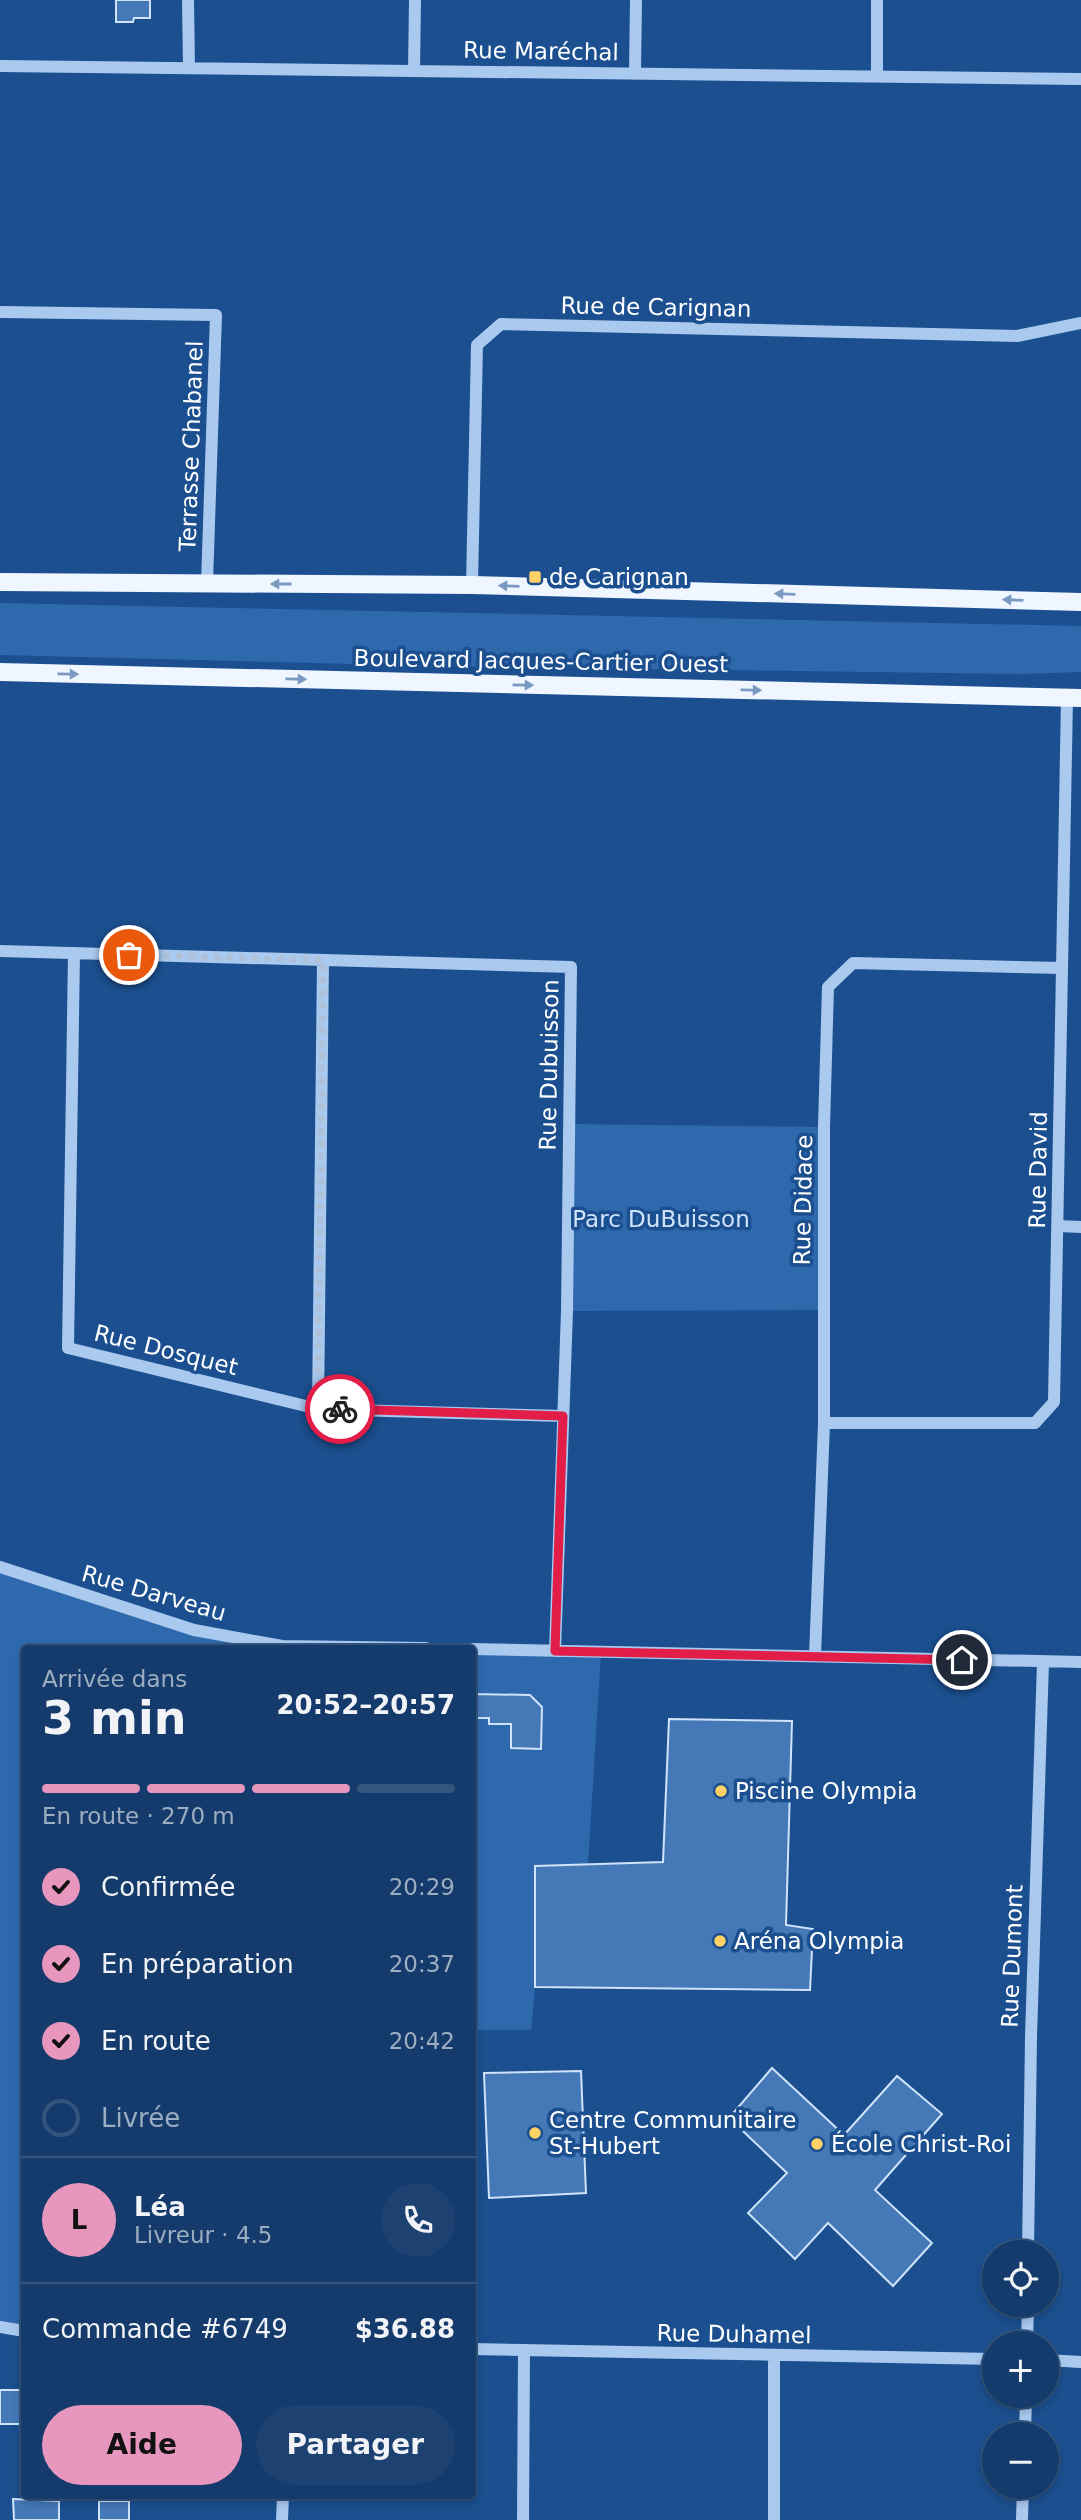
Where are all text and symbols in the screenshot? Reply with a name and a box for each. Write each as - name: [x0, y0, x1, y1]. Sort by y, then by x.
- street label: Rue Maréchal: [463, 37, 619, 65]
- street label: Rue de Carignan: [560, 292, 752, 322]
- street label: Terrasse Chabanel: [174, 340, 208, 553]
- place label: de Carignan: [549, 564, 689, 590]
- marker: de Carignan: [527, 569, 543, 585]
- one-way arrow: [270, 578, 292, 590]
- one-way arrow: [498, 581, 520, 592]
- one-way arrow: [774, 588, 796, 600]
- one-way arrow: [1002, 594, 1024, 606]
- street label: Boulevard Jacques-Cartier Ouest: [354, 645, 728, 677]
- one-way arrow: [57, 668, 79, 680]
- one-way arrow: [285, 674, 307, 685]
- one-way arrow: [512, 679, 534, 691]
- one-way arrow: [740, 685, 762, 696]
- pin: [99, 925, 159, 985]
- icon: bag: [110, 936, 148, 974]
- street label: Rue Dubuisson: [535, 979, 563, 1151]
- street label: Rue David: [1024, 1111, 1052, 1229]
- street label: Rue Didace: [789, 1134, 817, 1266]
- park label: Parc DuBuisson: [572, 1206, 750, 1232]
- street label: Rue Dosquet: [91, 1320, 241, 1380]
- courier: [305, 1374, 375, 1444]
- icon: bike: [321, 1390, 359, 1428]
- street label: Rue Darveau: [79, 1560, 229, 1626]
- pin: [932, 1630, 992, 1690]
- icon: home: [943, 1641, 981, 1679]
- text: Arrivée dans: [42, 1666, 187, 1692]
- text: 20:52–20:57: [276, 1690, 455, 1720]
- text: 3 min: [42, 1691, 186, 1745]
- place label: Piscine Olympia: [735, 1778, 917, 1804]
- marker: Piscine Olympia: [713, 1783, 729, 1799]
- text: En route · 270 m: [42, 1803, 235, 1829]
- icon: check: [42, 1868, 80, 1906]
- text: Confirmée: [101, 1872, 235, 1902]
- text: 20:29: [389, 1874, 455, 1900]
- street label: Rue Dumont: [997, 1884, 1027, 2028]
- place label: Aréna Olympia: [734, 1928, 904, 1954]
- marker: Aréna Olympia: [712, 1933, 728, 1949]
- icon: check: [42, 1945, 80, 1983]
- text: En préparation: [101, 1949, 294, 1979]
- text: 20:37: [389, 1951, 455, 1977]
- icon: check: [42, 2022, 80, 2060]
- text: En route: [101, 2026, 211, 2056]
- text: 20:42: [389, 2028, 455, 2054]
- text: Livrée: [101, 2103, 180, 2133]
- place label: Centre Communitaire St-Hubert: [549, 2107, 796, 2159]
- marker: Centre Communitaire St-Hubert: [527, 2125, 543, 2141]
- place label: École Christ-Roi: [831, 2130, 1011, 2157]
- marker: École Christ-Roi: [809, 2136, 825, 2152]
- button: phone: [381, 2183, 455, 2257]
- text: Léa: [134, 2192, 186, 2222]
- text: L: [71, 2205, 87, 2235]
- text: Livreur · 4.5: [134, 2222, 272, 2248]
- map controls: [982, 2240, 1059, 2499]
- button: locate: [982, 2240, 1059, 2317]
- text: Commande #6749: [42, 2314, 288, 2344]
- text: $36.88: [355, 2314, 455, 2344]
- street label: Rue Duhamel: [656, 2320, 812, 2348]
- button: +: [982, 2331, 1059, 2408]
- button: Aide: [42, 2405, 242, 2485]
- button: Partager: [256, 2405, 455, 2485]
- button: −: [982, 2422, 1059, 2499]

